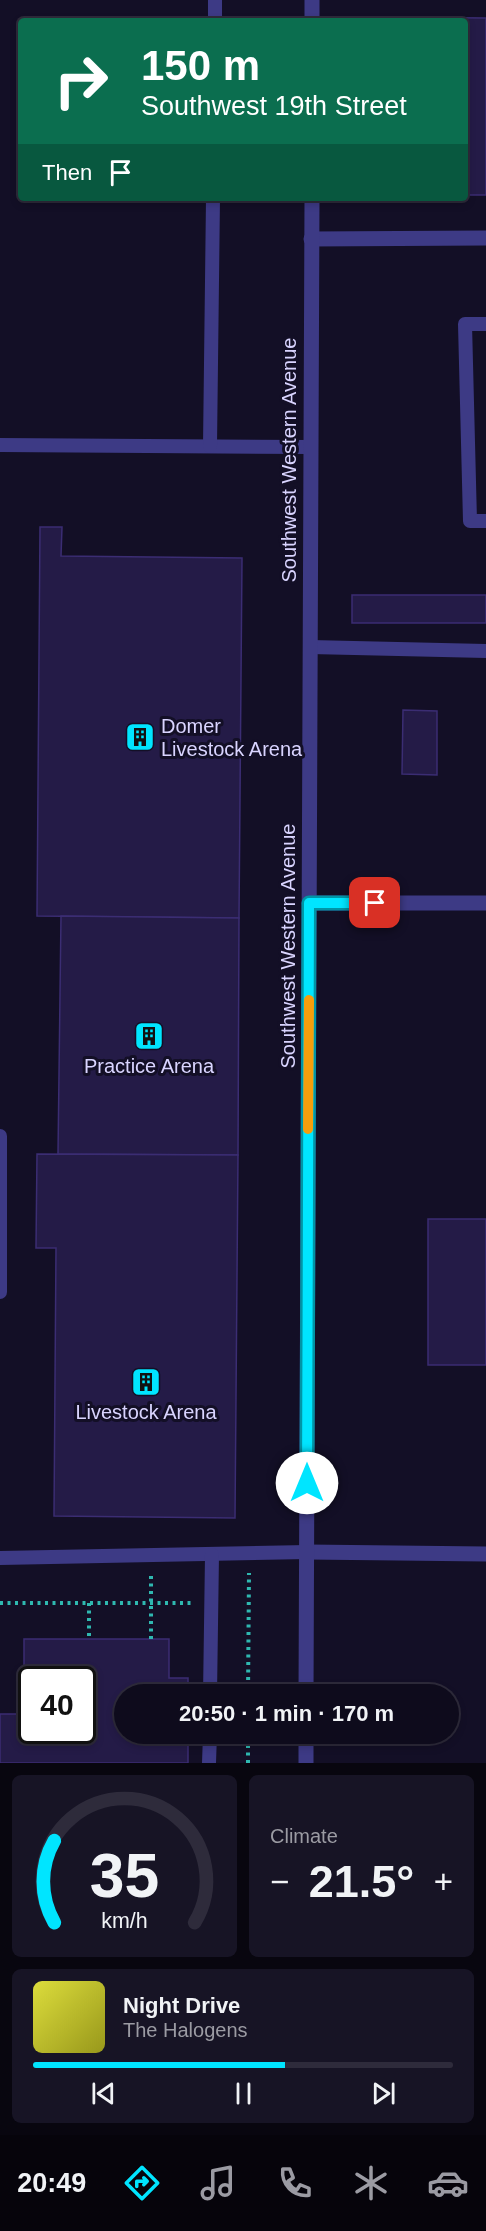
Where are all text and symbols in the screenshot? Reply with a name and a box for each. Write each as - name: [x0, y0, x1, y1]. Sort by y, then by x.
- icon: right: [42, 42, 120, 120]
- text: 150 m: [141, 42, 260, 89]
- text: Southwest 19th Street: [141, 91, 407, 121]
- icon: arrive: [104, 156, 137, 189]
- text: Then: [42, 160, 92, 185]
- street label: Southwest Western Avenue: [278, 338, 300, 582]
- place label: Domer Livestock Arena: [161, 715, 303, 760]
- building icon: Domer Livestock Arena: [124, 721, 156, 753]
- street label: Southwest Western Avenue: [277, 824, 299, 1068]
- pin: [349, 877, 400, 928]
- icon: arrive: [358, 886, 391, 919]
- building icon: Practice Arena: [133, 1020, 165, 1052]
- place label: Practice Arena: [84, 1055, 215, 1077]
- building icon: Livestock Arena: [130, 1366, 162, 1398]
- place label: Livestock Arena: [75, 1401, 217, 1423]
- position arrow: [275, 1451, 339, 1515]
- speed limit sign: 40: [18, 1666, 96, 1744]
- text: 20:50 · 1 min · 170 m: [179, 1701, 394, 1726]
- text: Climate: [270, 1825, 338, 1847]
- text: 35: [90, 1841, 159, 1910]
- text: 21.5°: [309, 1856, 414, 1907]
- text: −: [270, 1863, 289, 1900]
- text: +: [434, 1863, 453, 1900]
- text: km/h: [101, 1909, 148, 1933]
- text: Night Drive: [123, 1993, 240, 2018]
- text: The Halogens: [123, 2019, 248, 2041]
- icon: previous: [87, 2077, 120, 2110]
- icon: pause: [227, 2077, 260, 2110]
- icon: next: [367, 2077, 400, 2110]
- icon: directions: [121, 2162, 163, 2204]
- icon: music: [197, 2162, 239, 2204]
- icon: phone: [274, 2162, 316, 2204]
- icon: climate: [350, 2162, 392, 2204]
- icon: car: [427, 2162, 469, 2204]
- text: 20:49: [17, 2168, 86, 2198]

